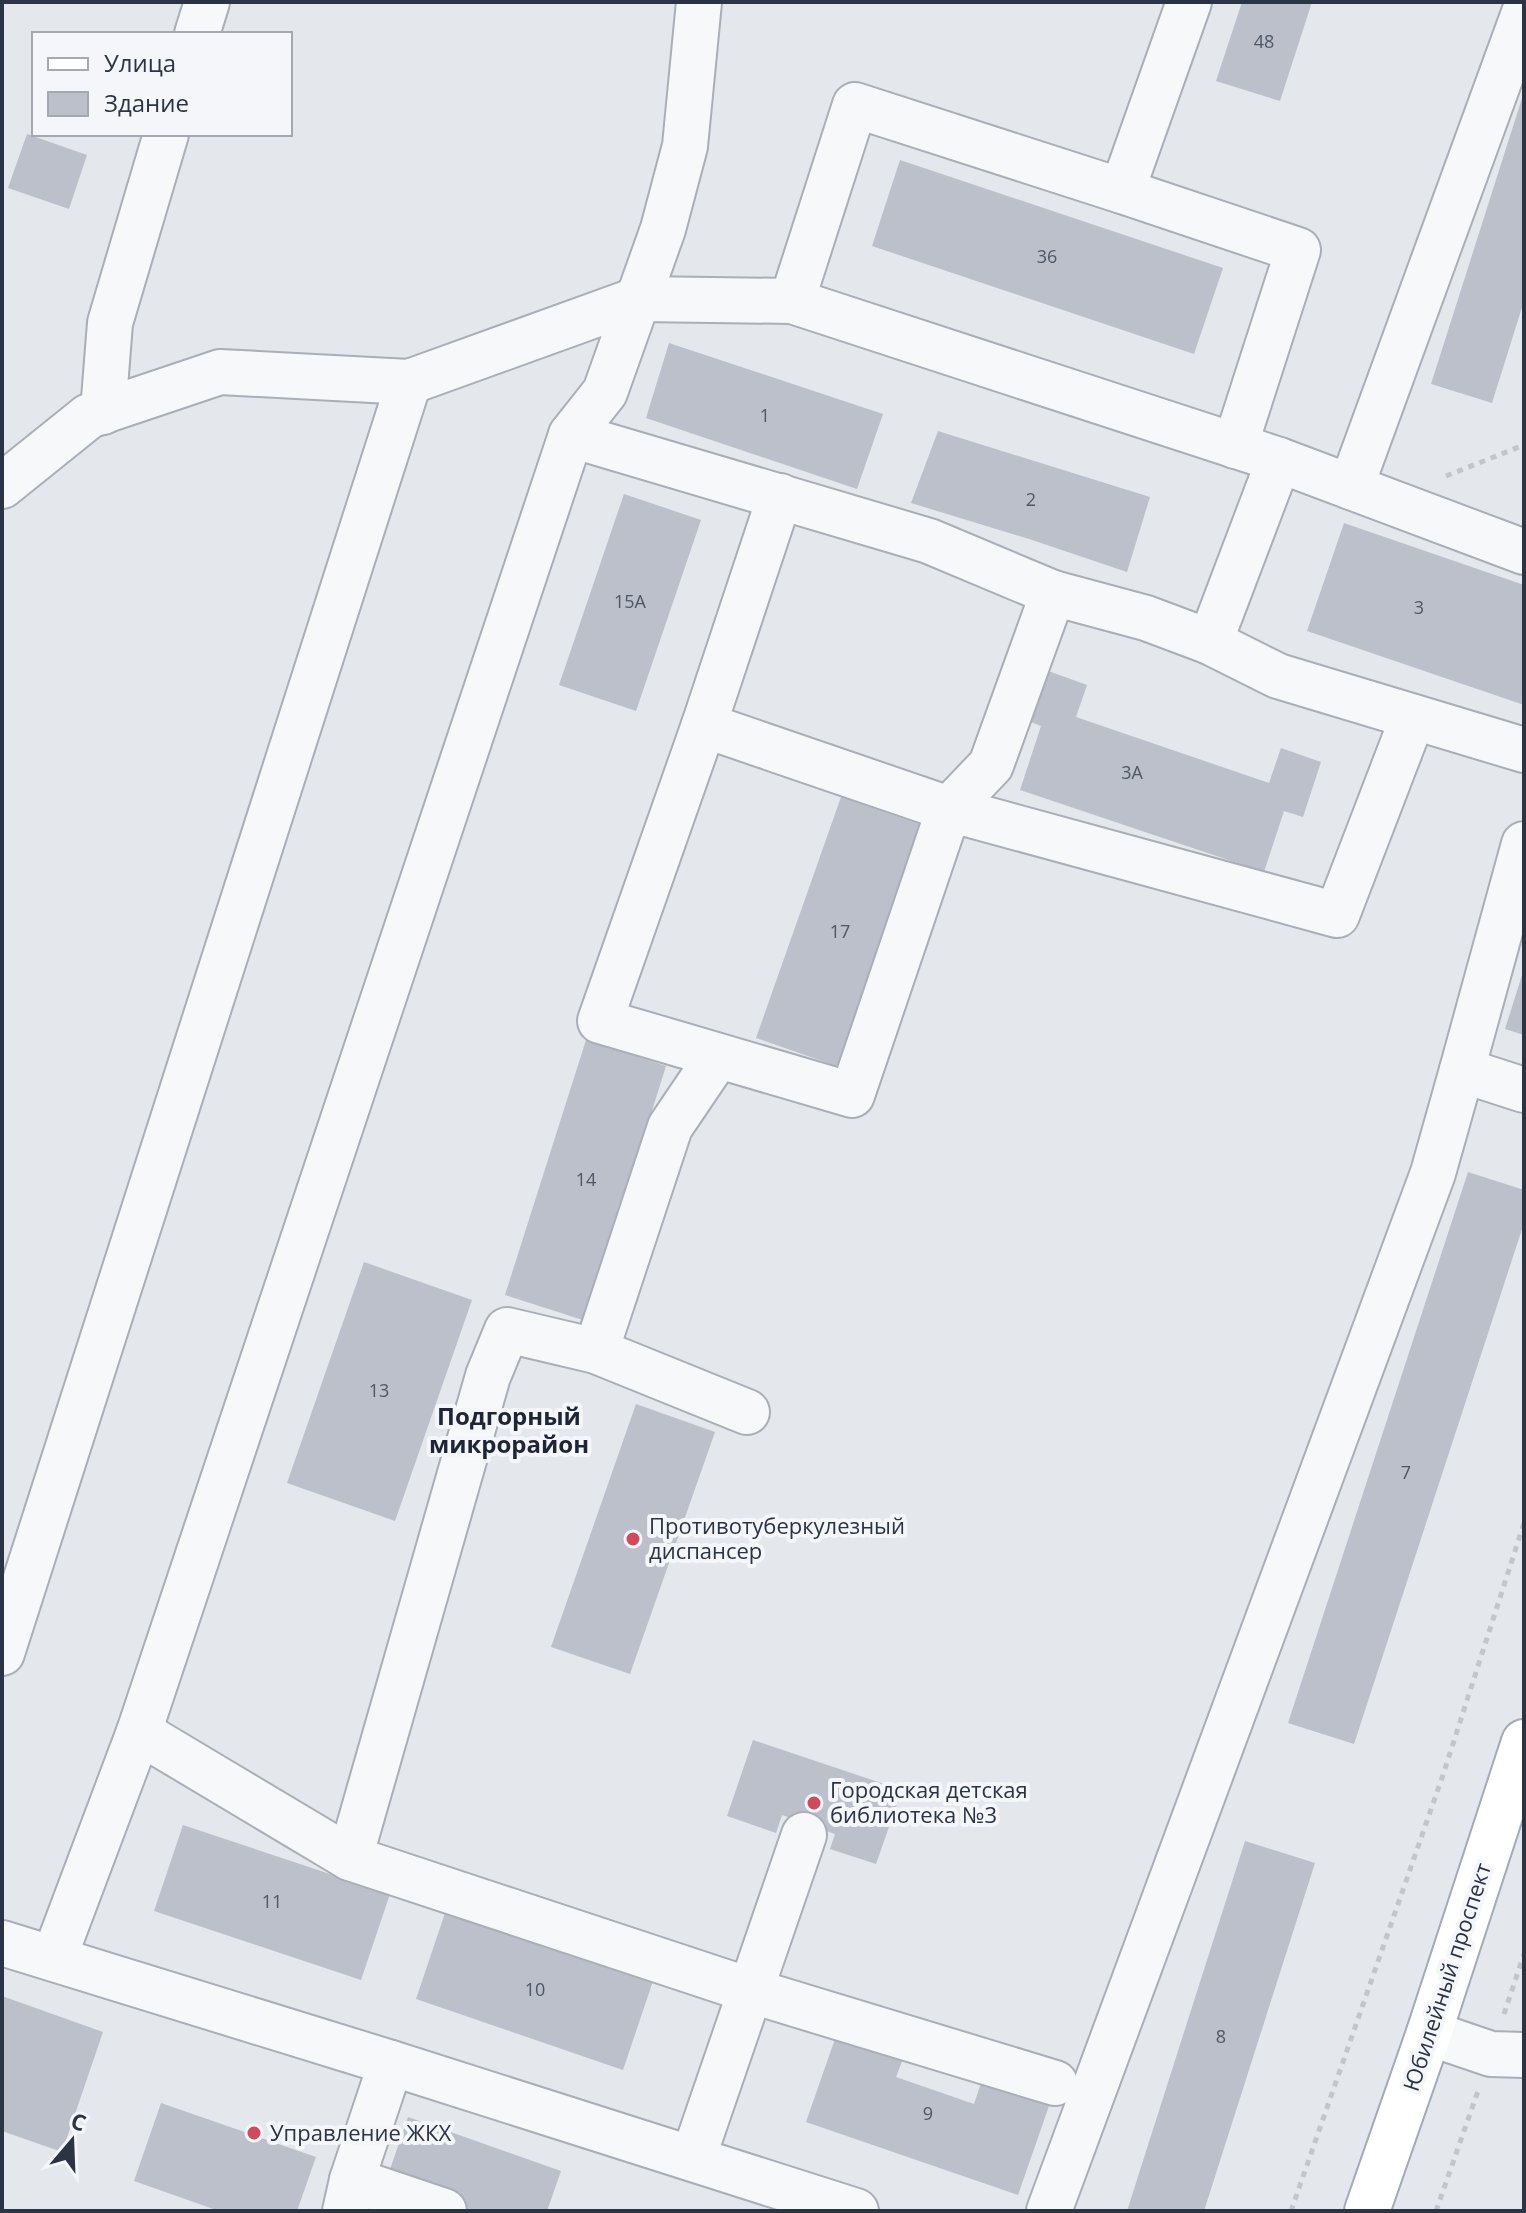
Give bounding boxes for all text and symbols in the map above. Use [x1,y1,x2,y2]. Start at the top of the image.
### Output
house number: 48 [1254,29,1274,53]
legend [32,32,292,136]
text: Улица [104,46,176,79]
text: Здание [104,86,189,119]
house number: 36 [1037,244,1057,268]
house number: 1 [760,403,770,427]
house number: 2 [1026,487,1036,511]
house number: 15А [614,589,647,613]
house number: 3 [1414,595,1424,619]
house number: 3А [1121,760,1143,784]
house number: 17 [830,919,850,943]
house number: 14 [576,1167,596,1191]
house number: 13 [369,1378,389,1402]
district label: Подгорный микрорайон [429,1399,589,1460]
house number: 7 [1401,1460,1411,1484]
place label: Противотуберкулезный диспансер [649,1510,905,1565]
marker: Противотуберкулезный диспансер [624,1530,642,1548]
place label: Городская детская библиотека №3 [830,1774,1028,1829]
marker: Городская детская библиотека №3 [805,1794,823,1812]
street label: Юбилейный проспект [1395,1859,1497,2095]
house number: 11 [262,1889,282,1913]
house number: 10 [525,1977,545,2001]
house number: 8 [1216,2024,1226,2048]
north arrow [32,2101,112,2181]
house number: 9 [923,2101,933,2125]
text: С [67,2105,90,2138]
place label: Управление ЖКХ [270,2117,451,2147]
marker: Управление ЖКХ [245,2124,263,2142]

